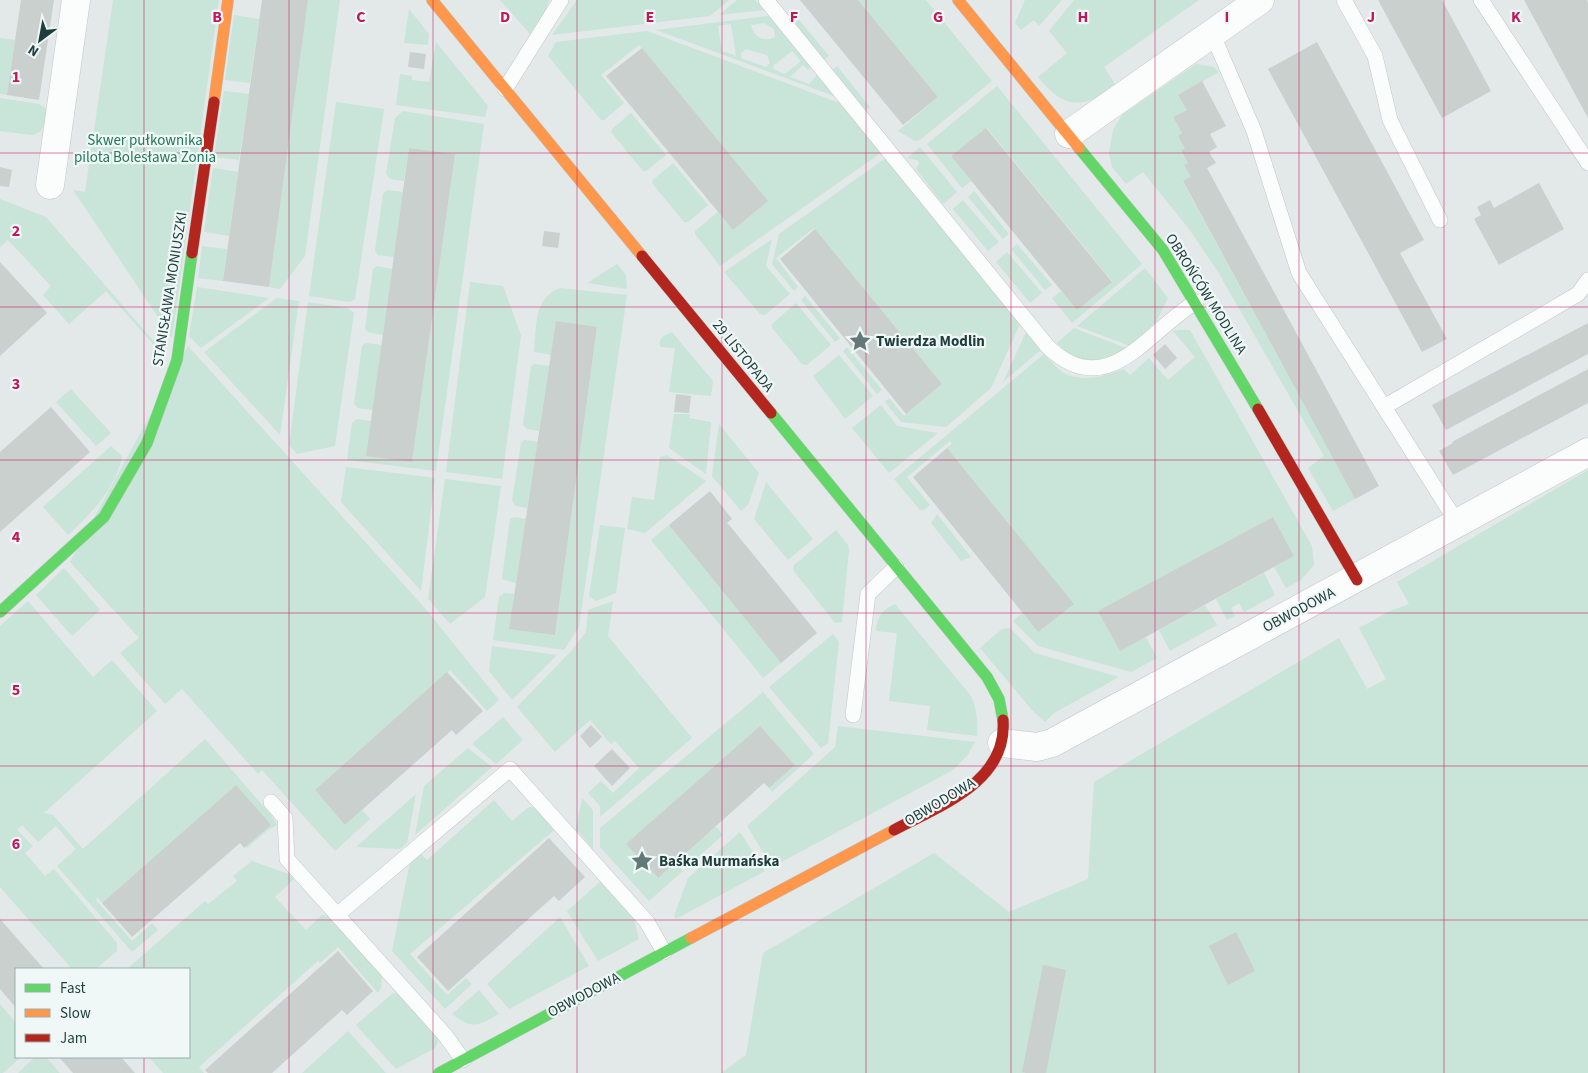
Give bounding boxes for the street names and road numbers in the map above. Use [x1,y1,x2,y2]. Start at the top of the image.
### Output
street label: STANISŁAWA MONIUSZKI [147,210,193,368]
street label: OBROŃCÓW MODLINA [1160,230,1252,359]
street label: 29 LISTOPADA [707,315,779,397]
street label: OBWODOWA [1259,582,1340,638]
street label: OBWODOWA [901,772,980,831]
street label: OBWODOWA [544,967,625,1023]

